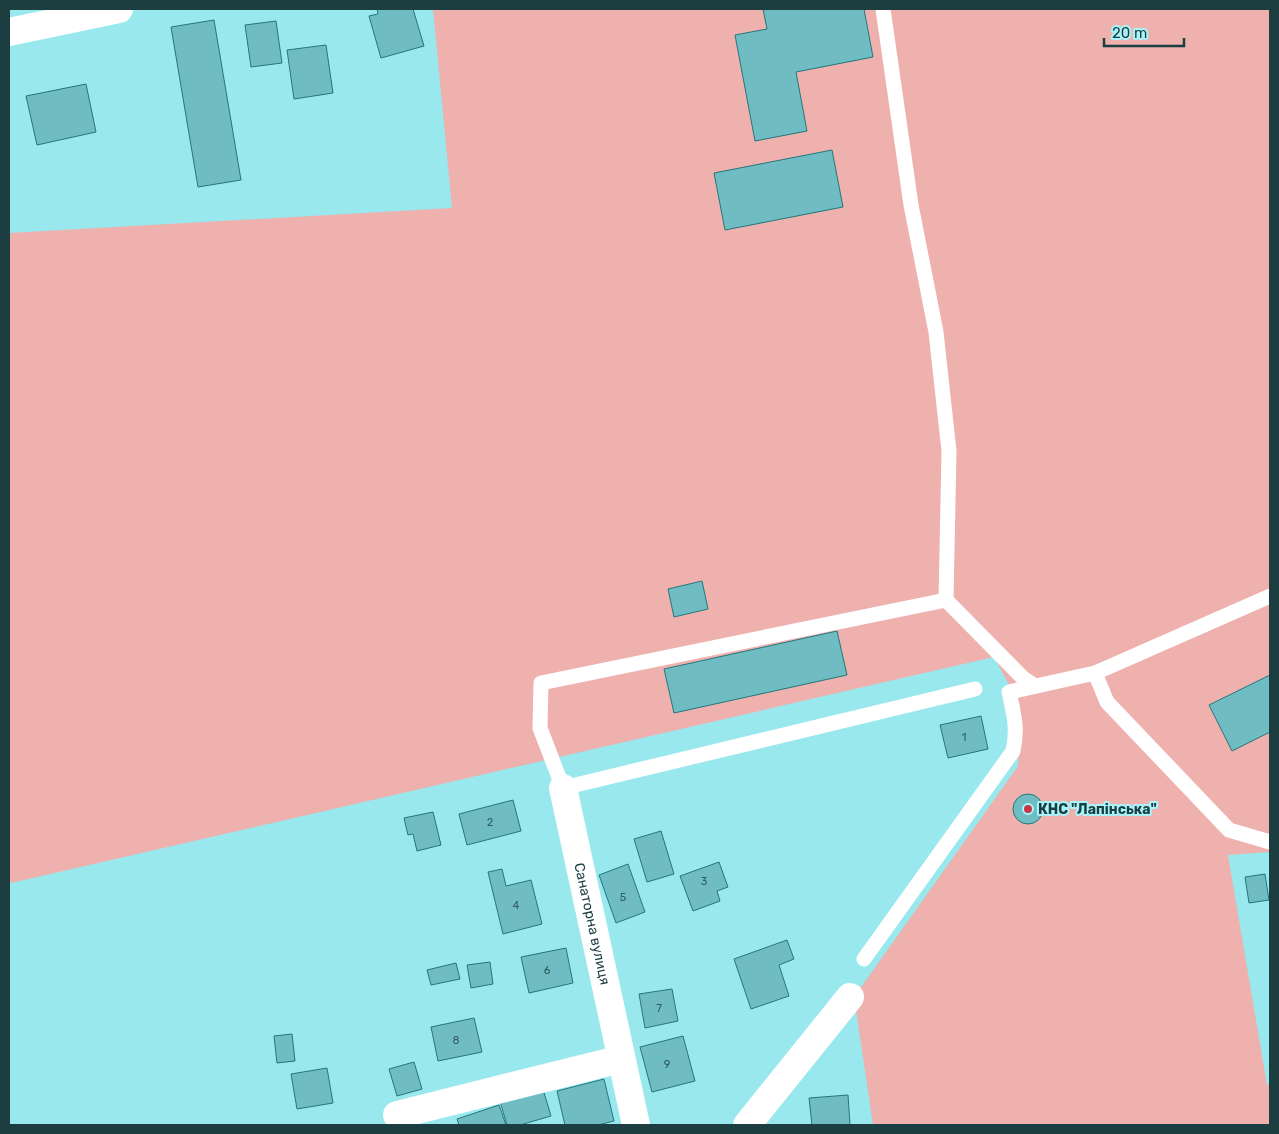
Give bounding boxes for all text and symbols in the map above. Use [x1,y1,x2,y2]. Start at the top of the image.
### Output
scale bar [1104,15,1184,47]
text: 20 m [1112,24,1147,42]
house number: 1 [962,731,966,744]
place label: КНС "Лапінська" [1038,801,1157,818]
marker: КНС "Лапінська" [1022,803,1034,815]
house number: 2 [487,816,493,829]
street label: Санаторна вулиця [571,861,614,987]
house number: 3 [701,875,708,888]
house number: 5 [620,891,627,904]
house number: 4 [513,899,520,912]
house number: 6 [544,964,551,977]
house number: 7 [656,1002,662,1015]
house number: 8 [453,1034,460,1047]
house number: 9 [664,1058,670,1071]

